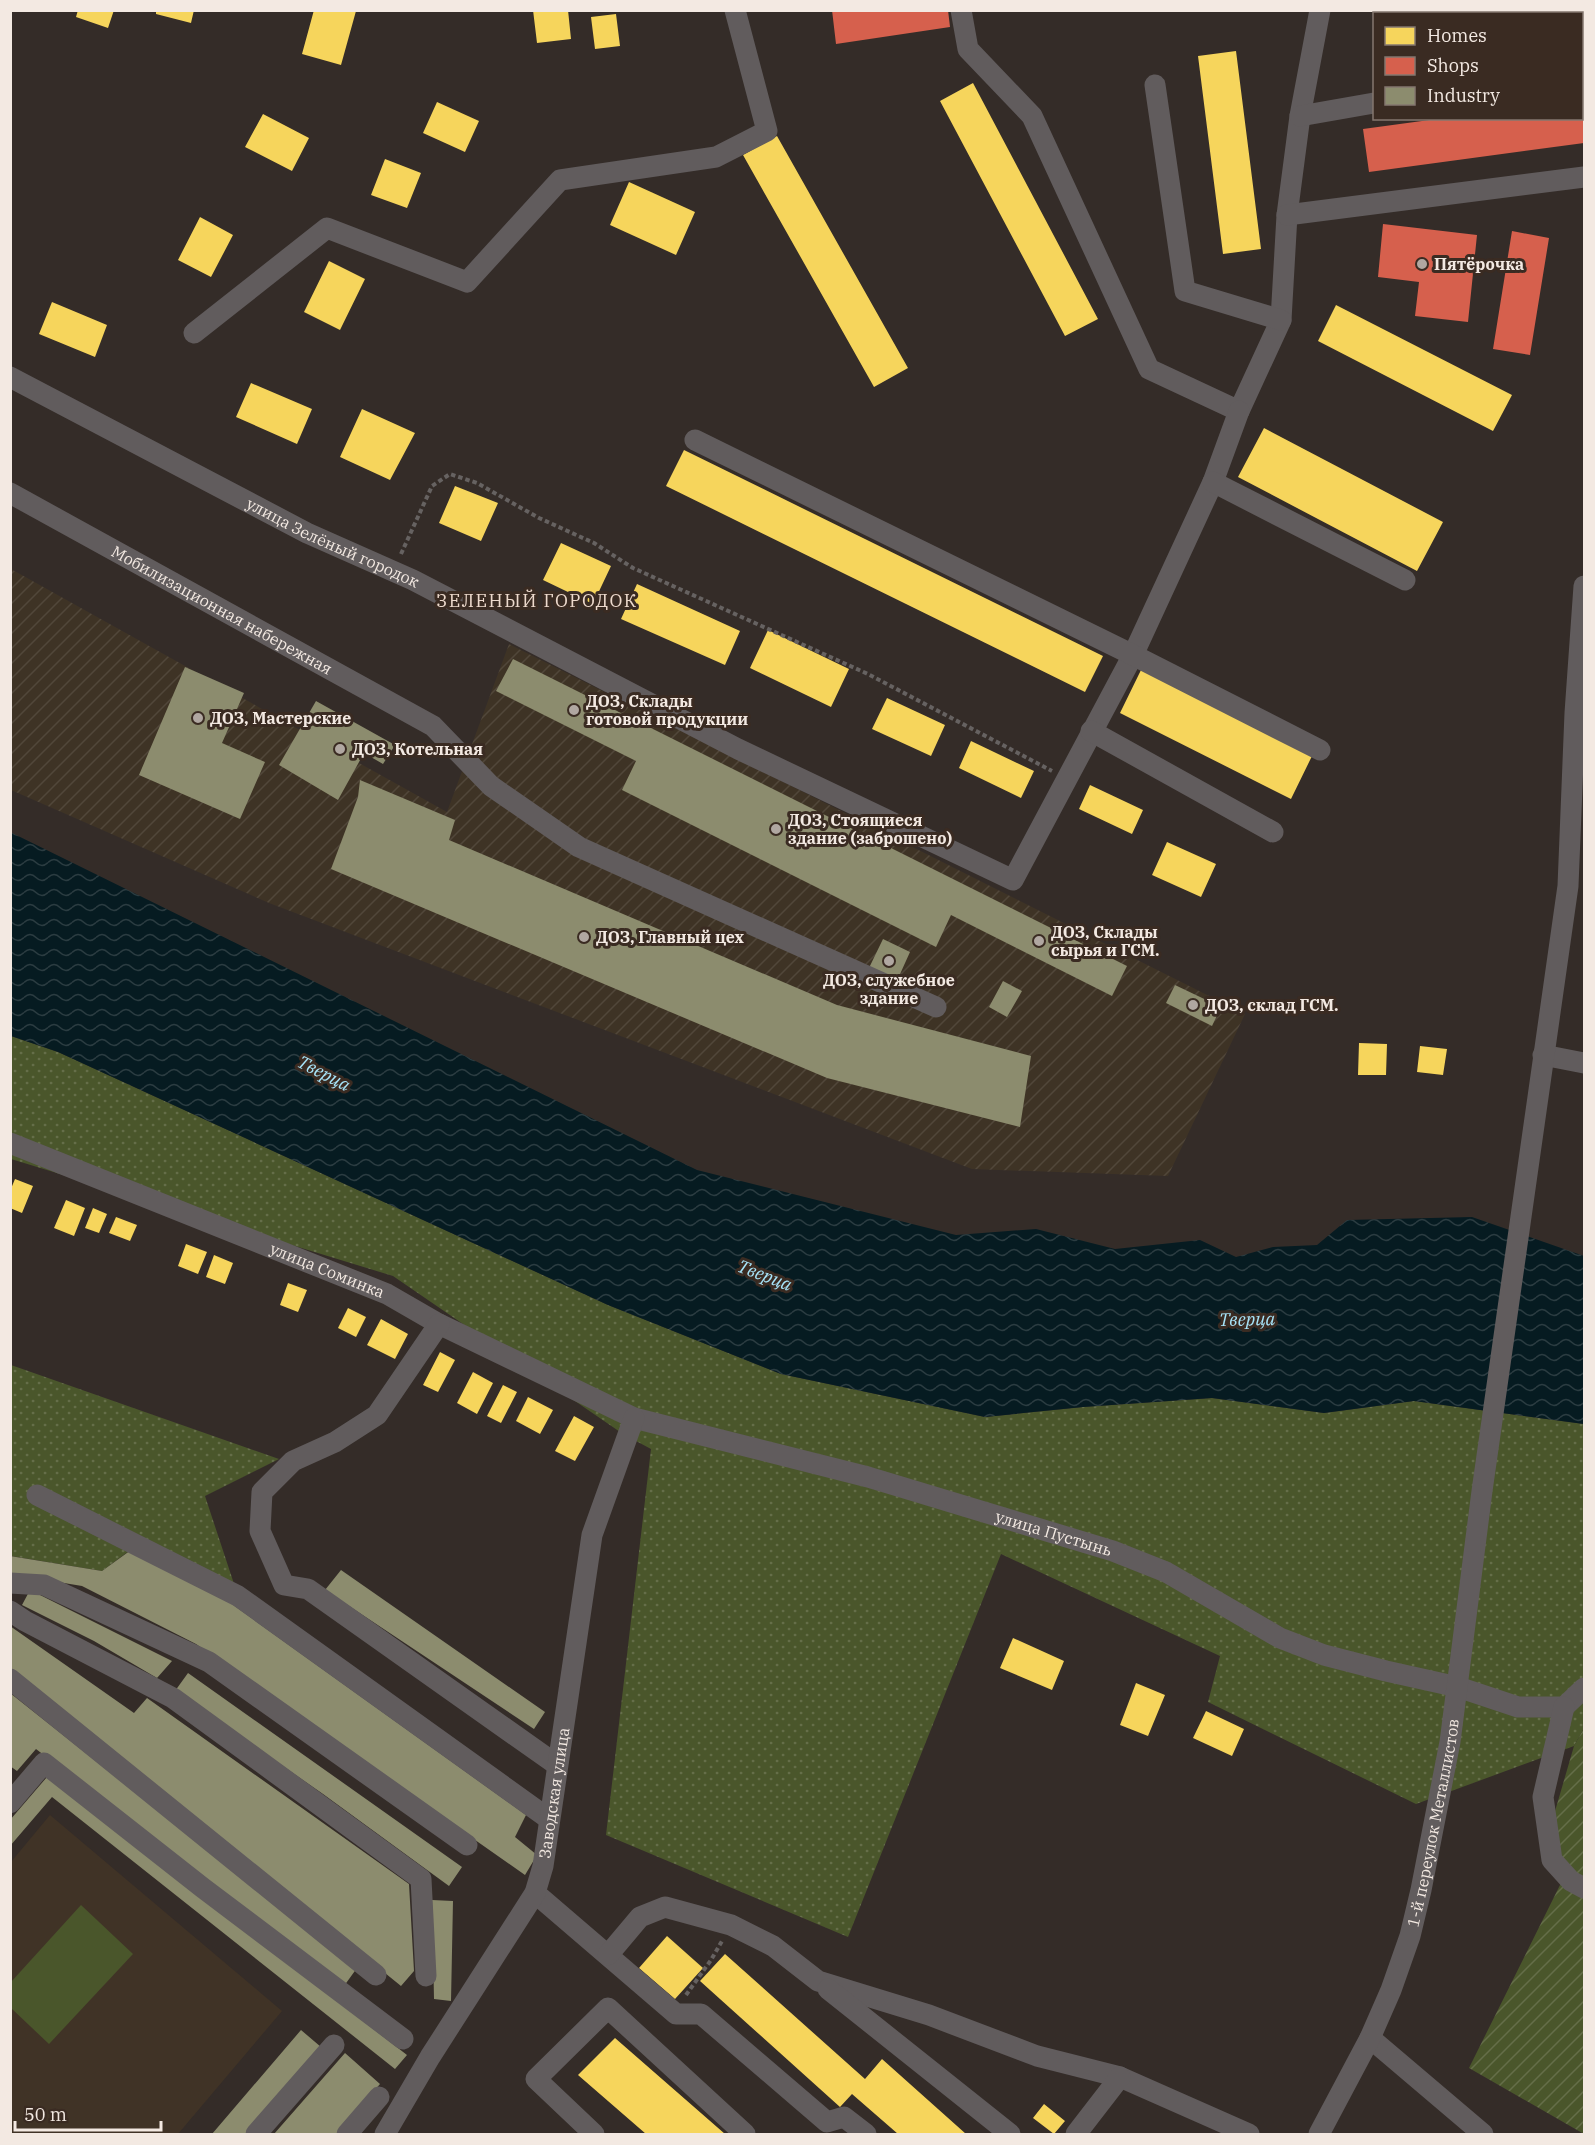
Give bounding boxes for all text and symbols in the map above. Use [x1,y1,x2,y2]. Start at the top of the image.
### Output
legend [1373,12,1583,120]
text: Homes [1427,24,1487,47]
text: Shops [1427,54,1479,77]
text: Industry [1427,84,1500,107]
place label: Пятёрочка [1434,254,1524,274]
marker: Пятёрочка [1415,257,1429,271]
street label: улица Зелёный городок [243,493,424,592]
street label: Мобилизационная набережная [108,541,336,679]
district label: ЗЕЛЕНЫЙ ГОРОДОК [436,589,638,612]
place label: ДОЗ, Склады готовой продукции [586,691,748,729]
marker: ДОЗ, Склады готовой продукции [567,703,581,717]
place label: ДОЗ, Мастерские [210,708,351,728]
marker: ДОЗ, Мастерские [191,711,205,725]
place label: ДОЗ, Котельная [352,739,483,759]
marker: ДОЗ, Котельная [333,742,347,756]
place label: ДОЗ, Стоящиеся здание (заброшено) [788,810,953,848]
marker: ДОЗ, Стоящиеся здание (заброшено) [769,822,783,836]
place label: ДОЗ, Склады сырья и ГСМ. [1051,922,1160,960]
place label: ДОЗ, Главный цех [596,927,745,947]
marker: ДОЗ, Главный цех [577,930,591,944]
marker: ДОЗ, Склады сырья и ГСМ. [1032,934,1046,948]
marker: ДОЗ, служебное здание [882,954,896,968]
place label: ДОЗ, служебное здание [823,970,955,1008]
place label: ДОЗ, склад ГСМ. [1205,995,1339,1015]
marker: ДОЗ, склад ГСМ. [1186,998,1200,1012]
water label: Тверца [294,1050,355,1096]
street label: улица Соминка [267,1238,388,1302]
water label: Тверца [735,1254,796,1296]
water label: Тверца [1219,1307,1276,1331]
street label: улица Пустынь [993,1506,1115,1560]
street label: 1-й переулок Металлистов [1403,1717,1463,1929]
street label: Заводская улица [534,1726,573,1860]
scale bar [15,2094,160,2132]
text: 50 m [24,2103,67,2126]

